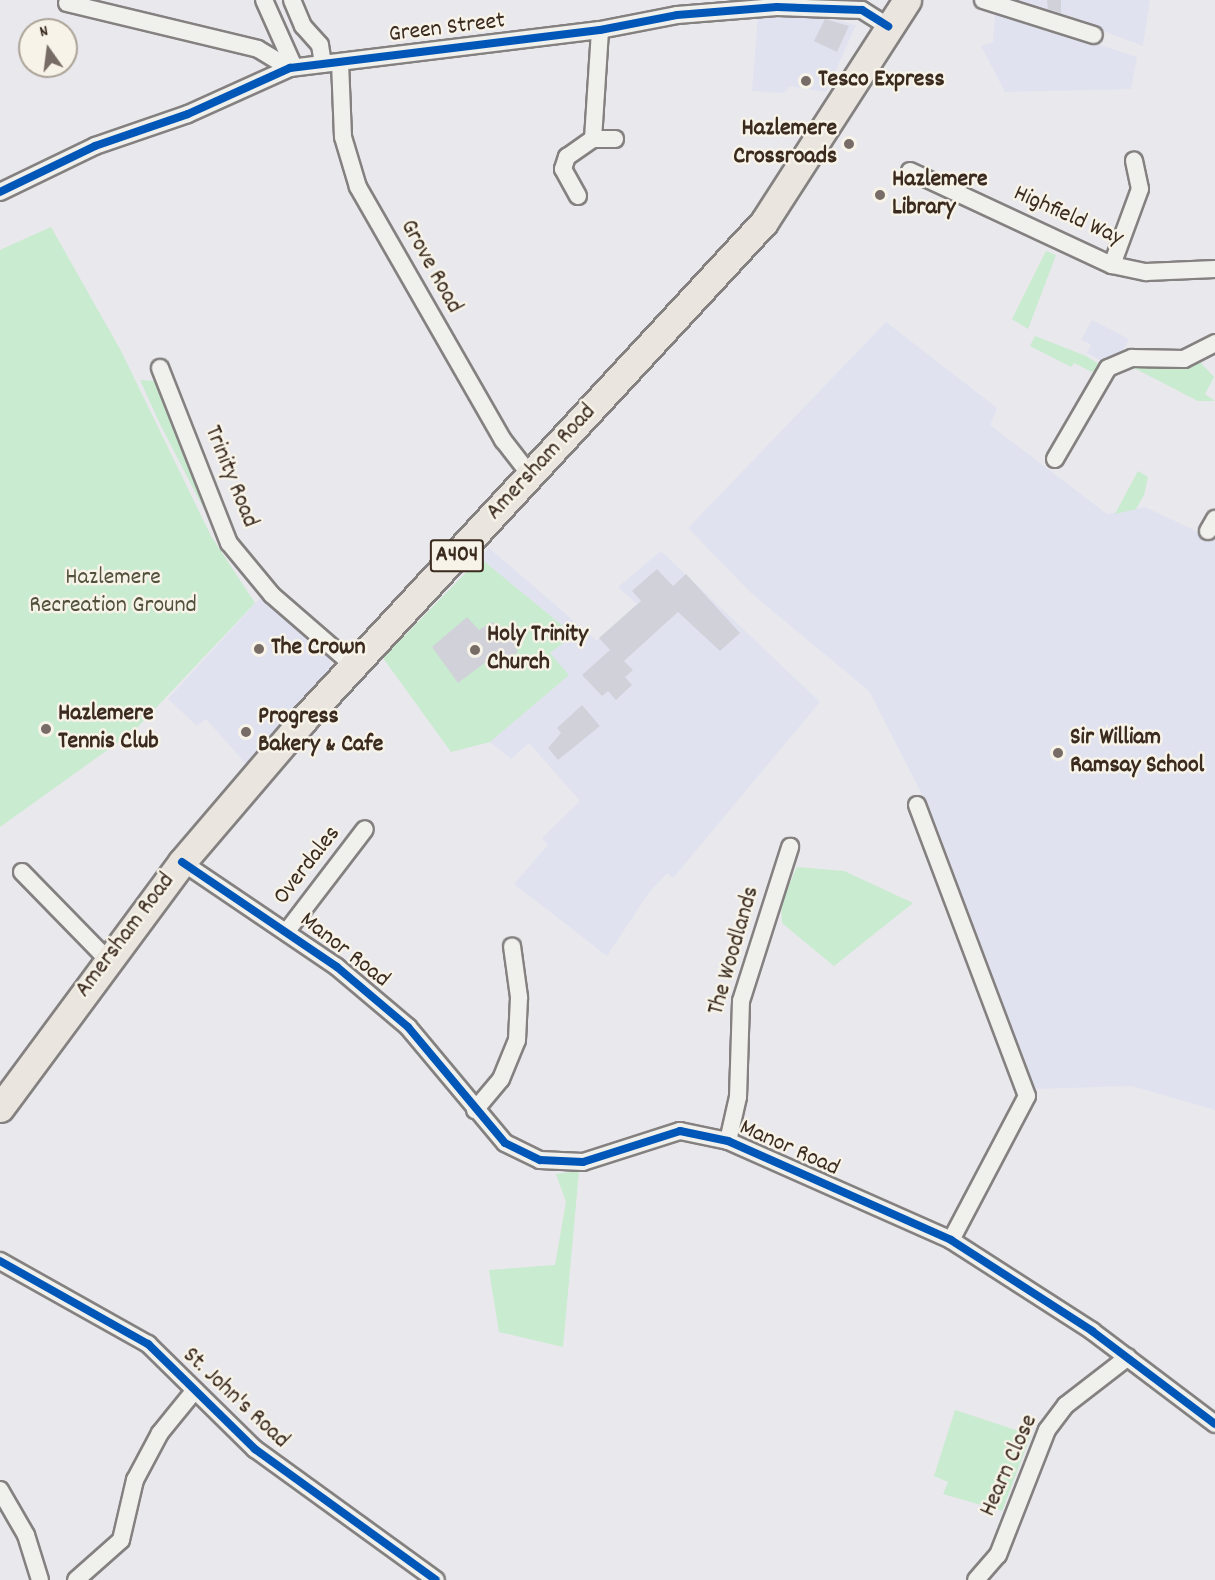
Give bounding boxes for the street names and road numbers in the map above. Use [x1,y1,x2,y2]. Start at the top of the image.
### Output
street label: Green Street [387,8,507,50]
street label: Highfield Way [1009,180,1127,254]
street label: Grove Road [393,215,467,319]
street label: Amersham Road [481,399,603,527]
street label: Trinity Road [197,422,263,532]
road number: A404 [428,537,486,575]
street label: Overdales [268,821,348,911]
street label: Amersham Road [70,868,182,1004]
street label: The Woodlands [703,883,767,1019]
street label: Manor Road [293,907,395,995]
street label: Manor Road [735,1114,843,1184]
street label: St. John's Road [176,1342,294,1456]
street label: Hearn Close [975,1411,1045,1521]

